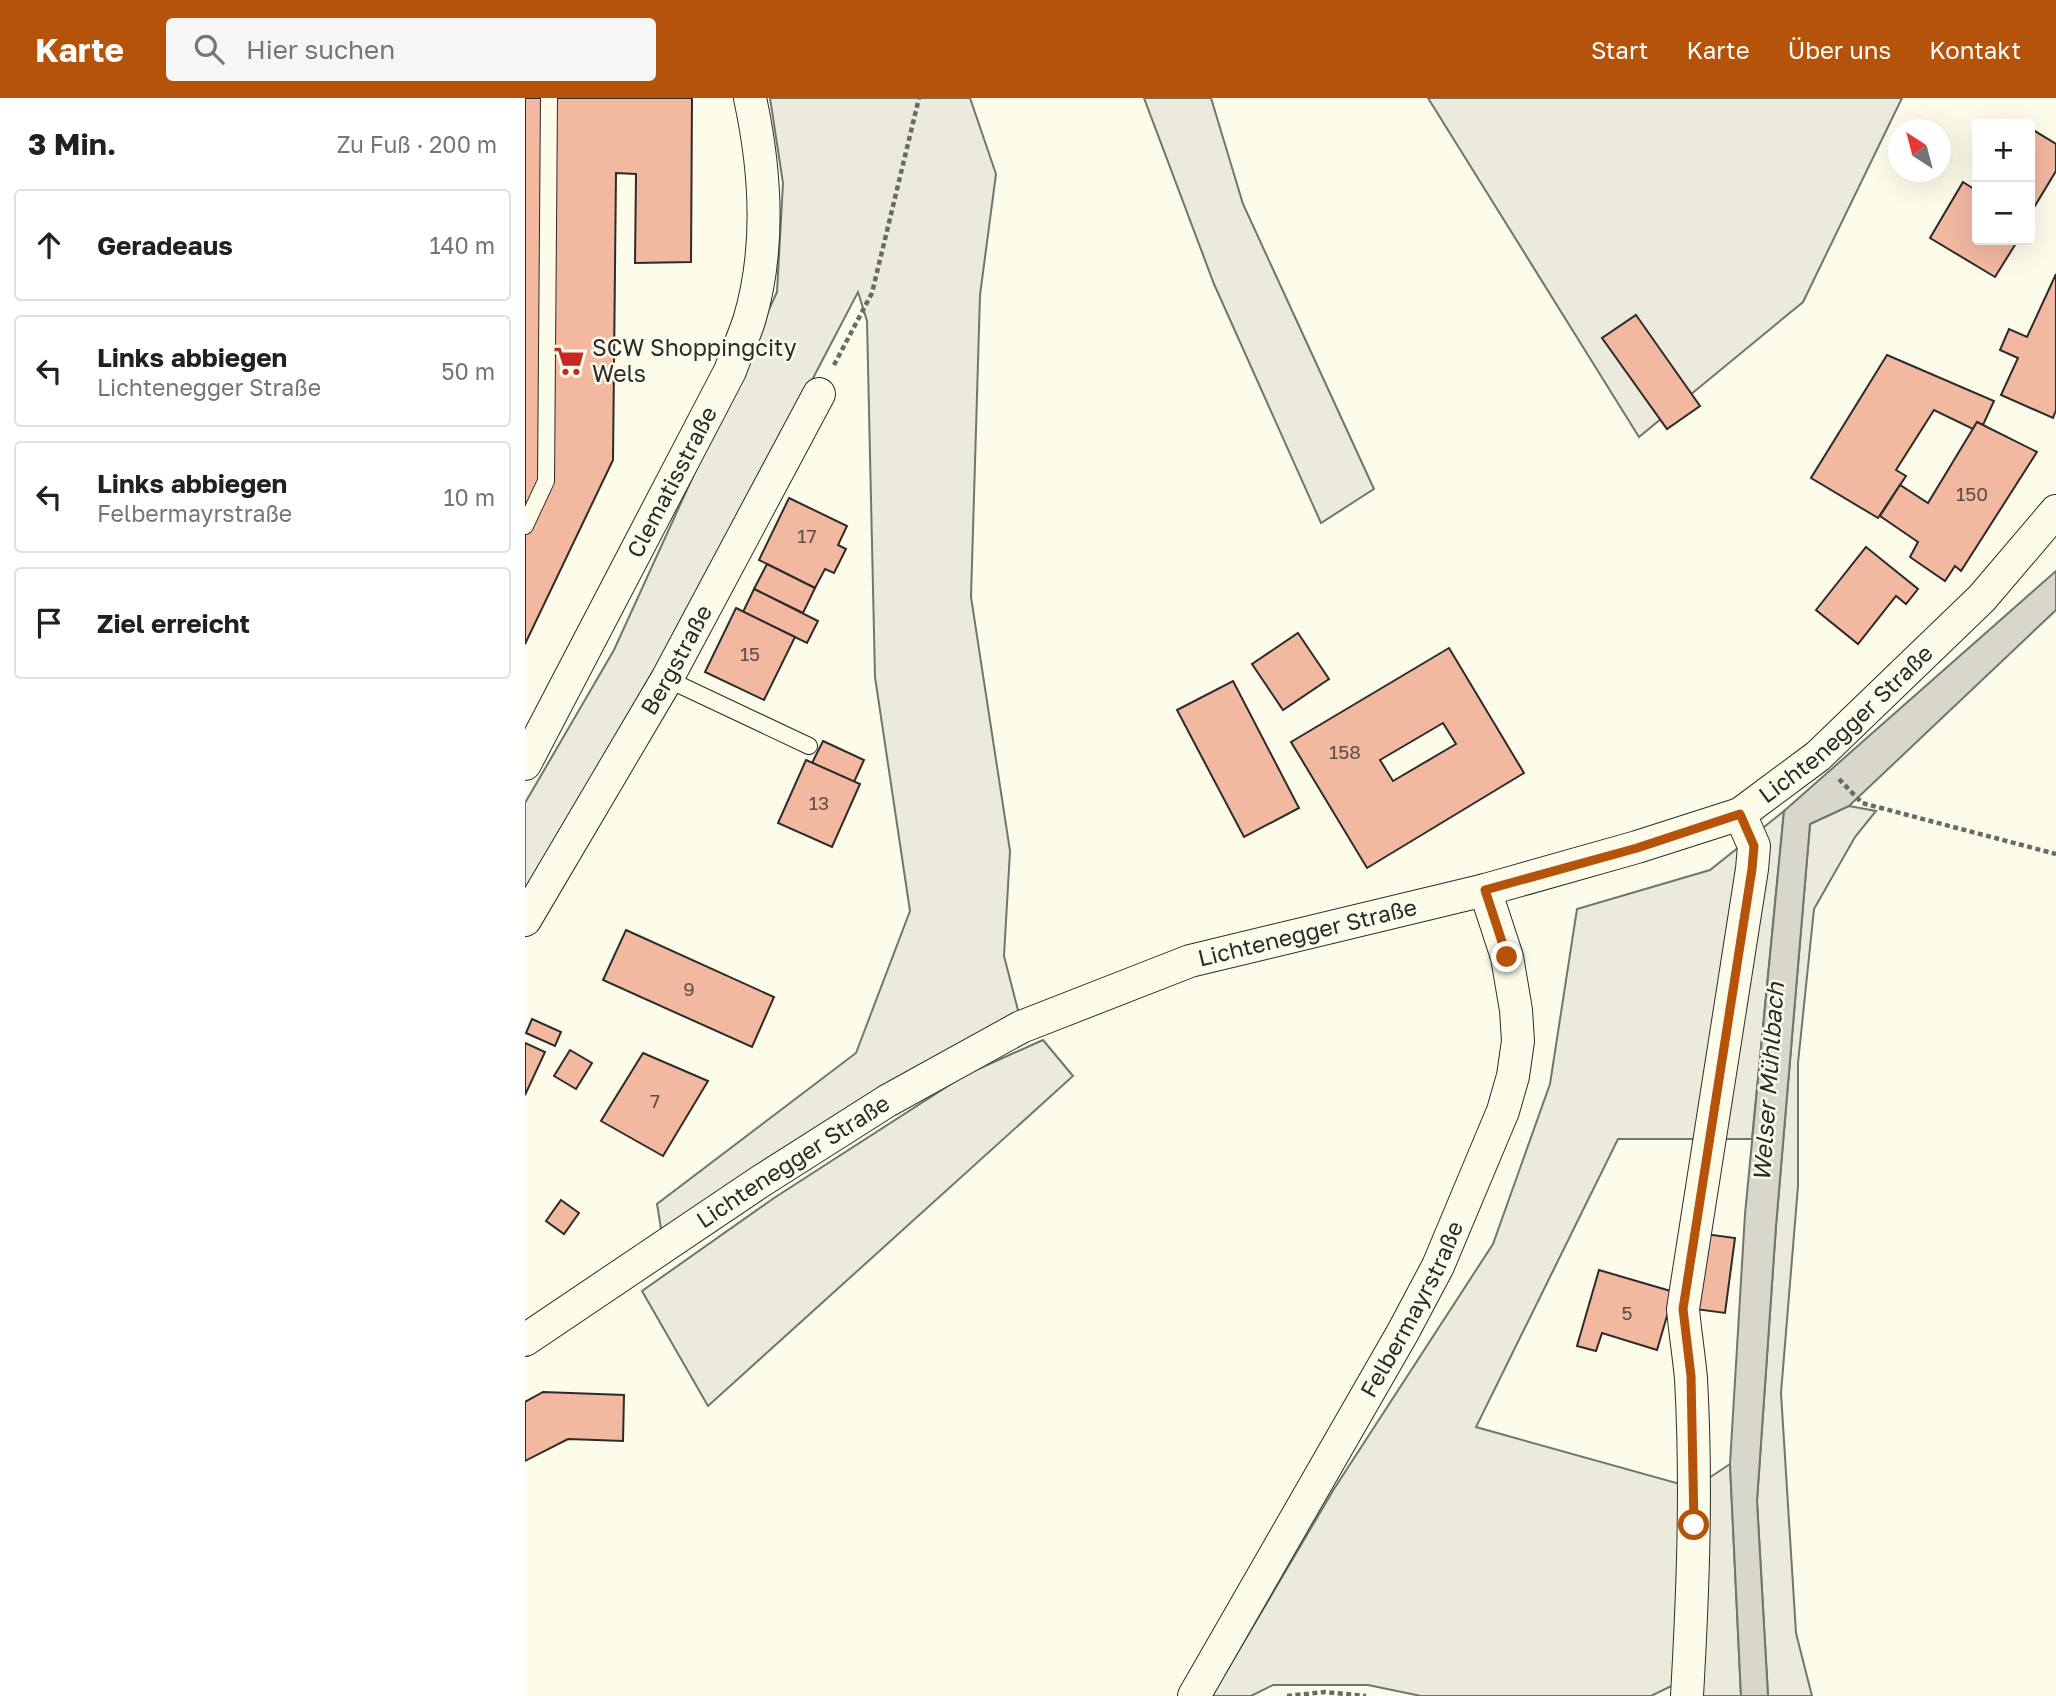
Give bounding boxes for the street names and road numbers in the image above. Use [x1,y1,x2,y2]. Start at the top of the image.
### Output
street label: Clematisstraße [620,401,722,562]
street label: Bergstraße [634,600,717,720]
street label: Lichtenegger Straße [1753,638,1938,808]
street label: Lichtenegger Straße [1195,892,1419,972]
street label: Lichtenegger Straße [691,1088,894,1233]
street label: Felbermayrstraße [1353,1217,1468,1402]

